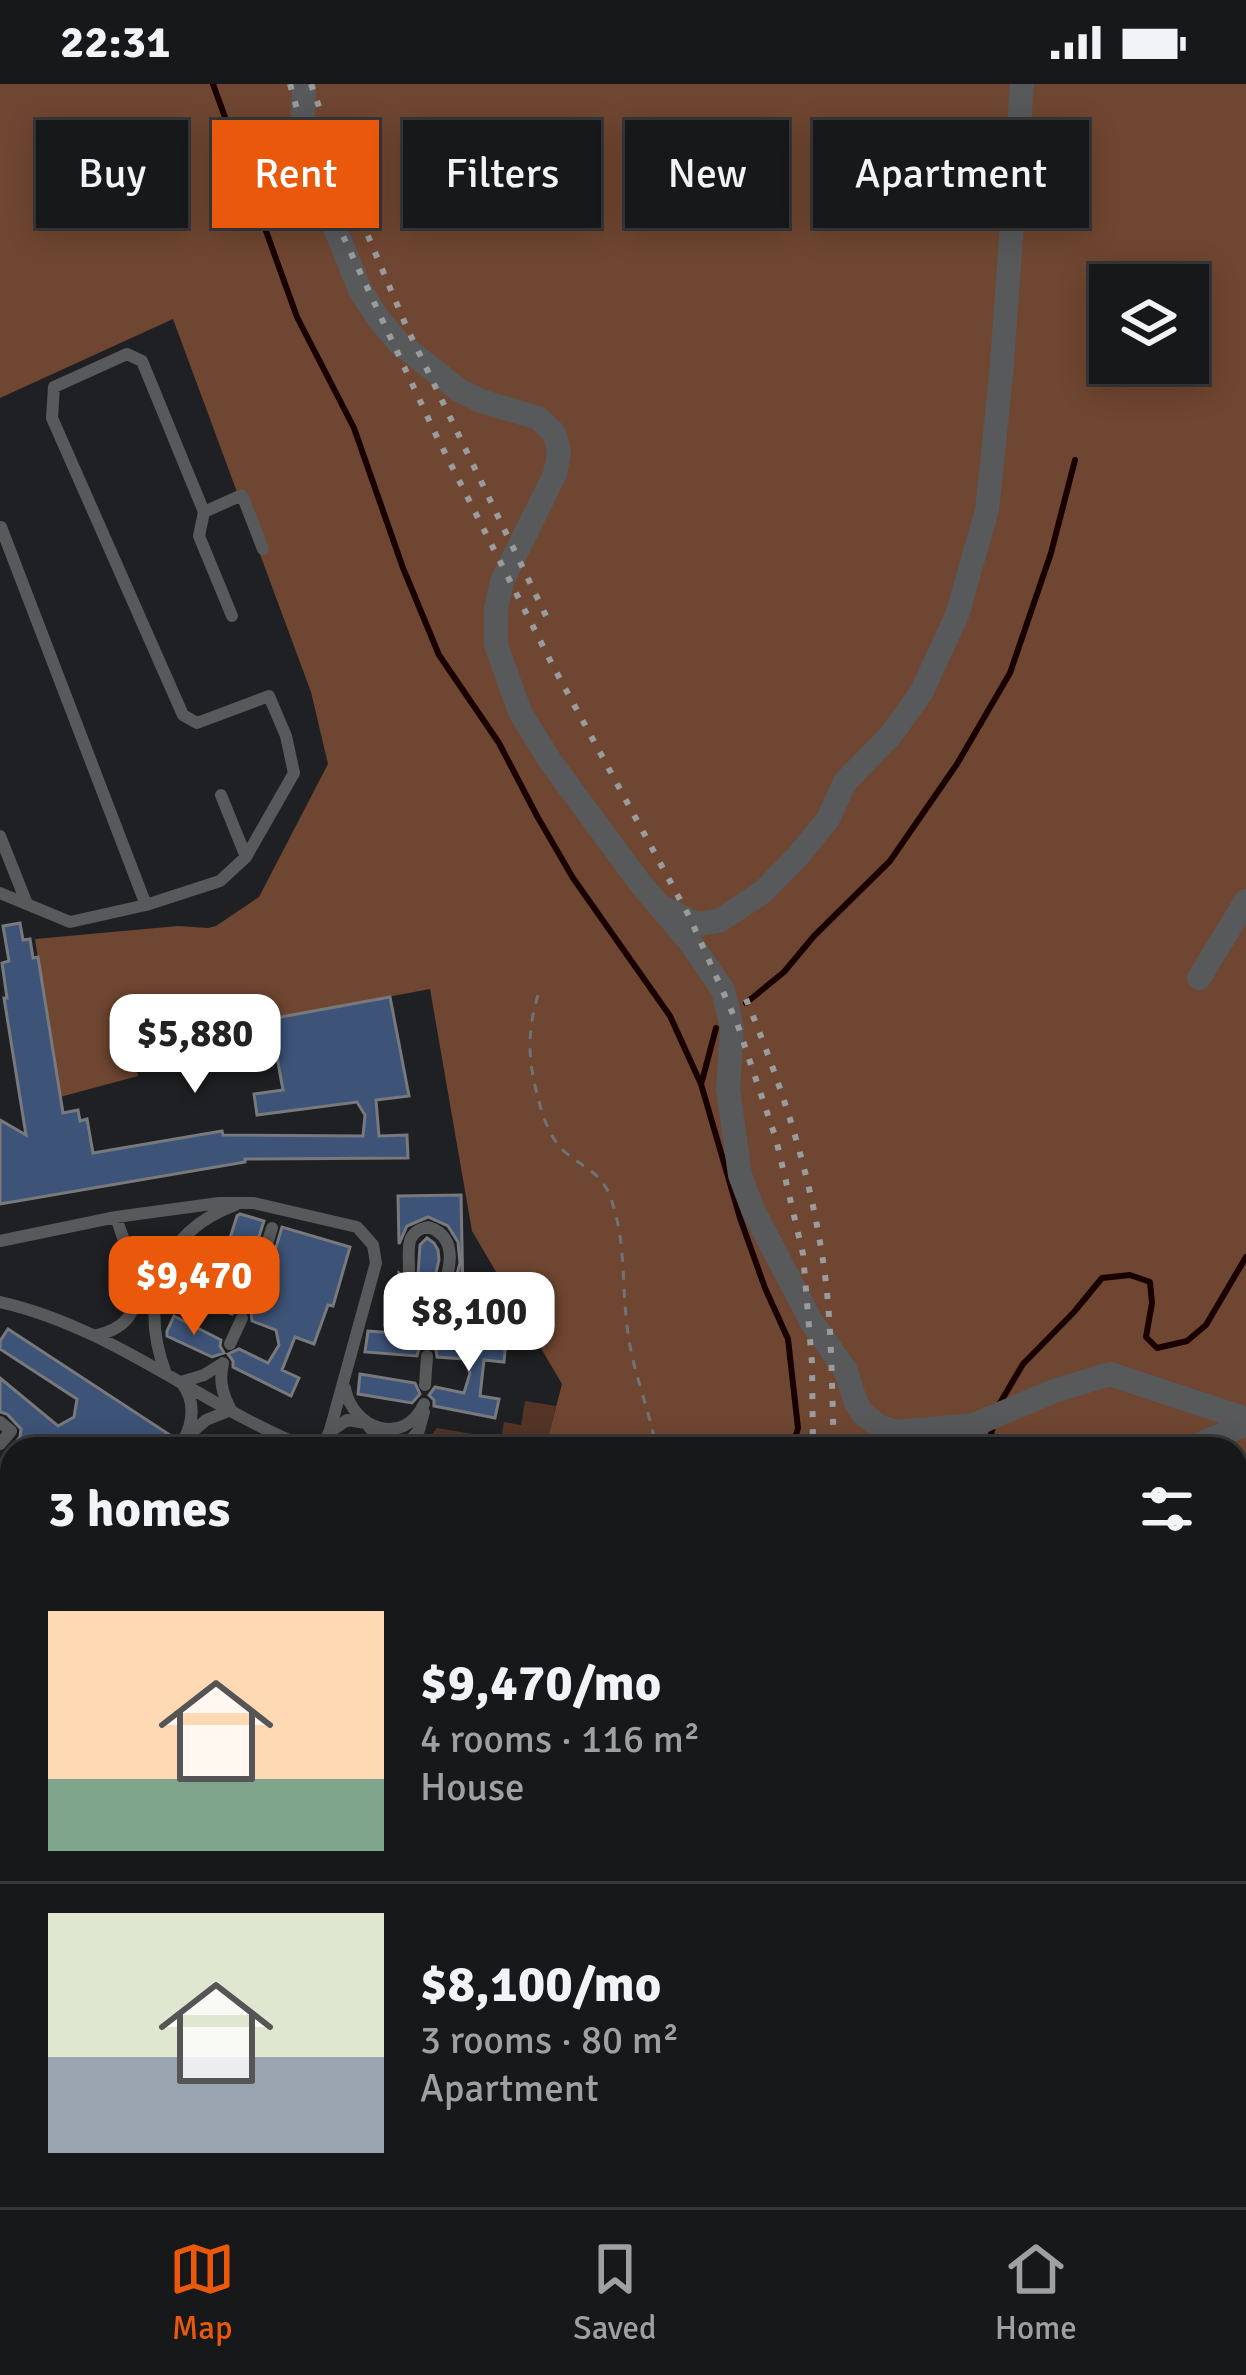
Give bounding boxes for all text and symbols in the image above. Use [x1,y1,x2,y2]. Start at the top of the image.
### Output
text: 22:31 [60,15,170,70]
chip: Buy [36,120,188,228]
chip: Rent [212,120,379,228]
chip: Filters [403,120,601,228]
chip: New [625,120,789,228]
chip: Apartment [813,120,1089,228]
map controls [1089,264,1209,384]
button: layers [1089,264,1209,384]
pin: $5,880 [97,994,293,1096]
text: $5,880 [137,1009,253,1057]
pin: $9,470 [96,1236,292,1338]
text: $9,470 [136,1251,252,1299]
pin: $8,100 [371,1272,567,1374]
text: $8,100 [411,1287,527,1335]
icon: filters [1134,1476,1200,1542]
text: 3 homes [48,1478,230,1541]
text: $9,470/mo [420,1652,661,1715]
icon: home [144,1659,288,1803]
text: 4 rooms · 116 m² [420,1715,700,1763]
text: House [420,1763,525,1811]
text: $8,100/mo [420,1953,661,2016]
icon: home [144,1961,288,2105]
text: 3 rooms · 80 m² [420,2016,679,2064]
text: Apartment [420,2064,599,2112]
tab: Map [169,2236,235,2349]
tab: Saved [573,2236,656,2349]
tab: Home [995,2236,1077,2349]

